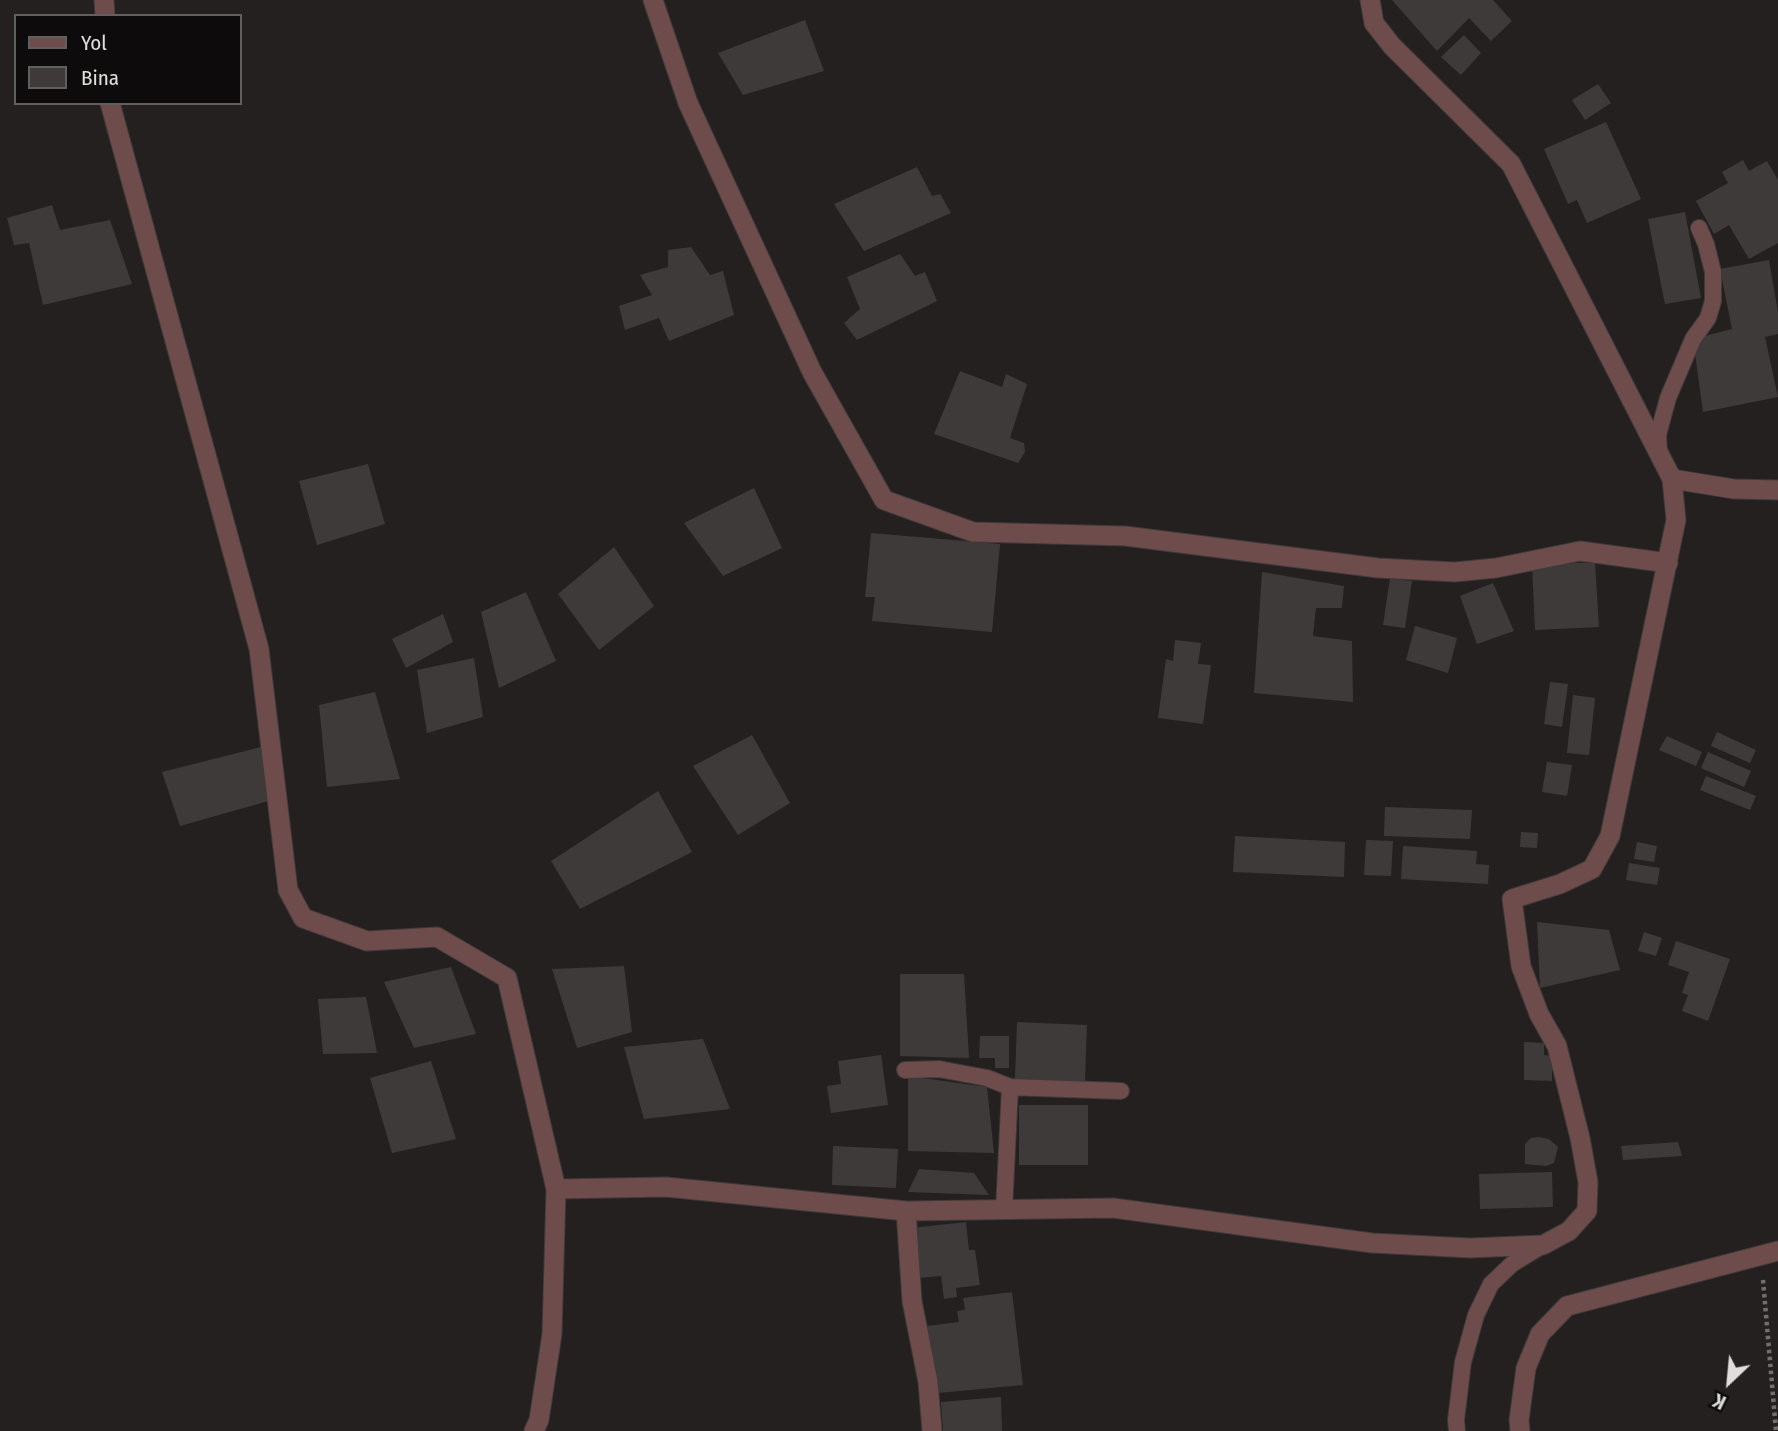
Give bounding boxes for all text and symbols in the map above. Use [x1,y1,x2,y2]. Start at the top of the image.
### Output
legend [14,14,242,105]
text: Yol [81,30,107,56]
text: Bina [81,65,119,91]
north arrow [1694,1347,1764,1417]
text: K [1710,1389,1730,1414]

